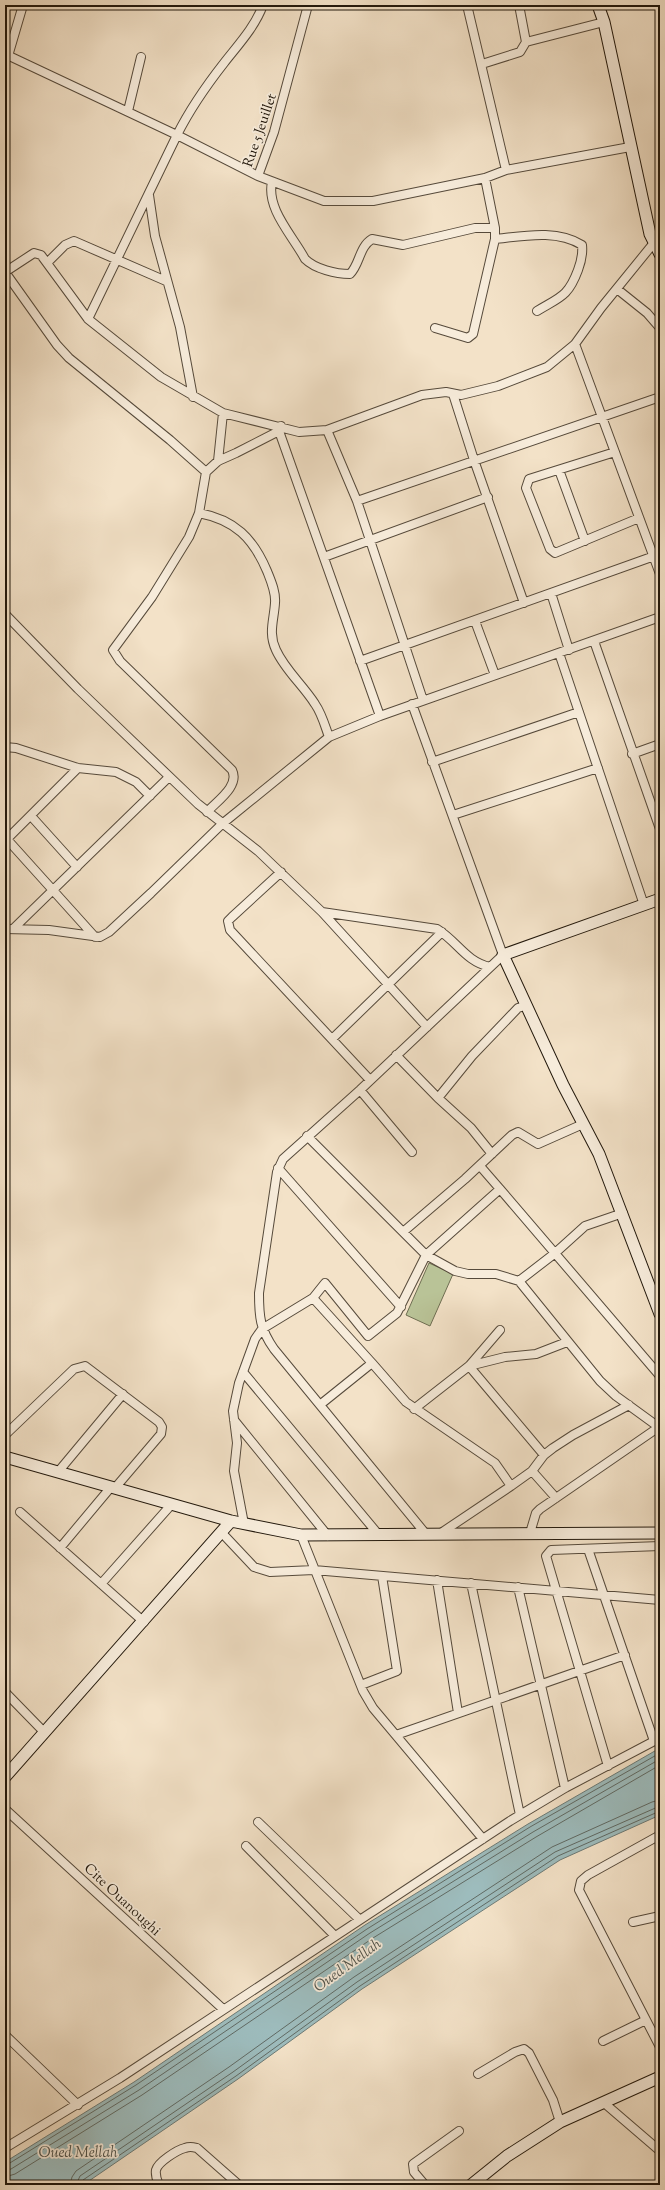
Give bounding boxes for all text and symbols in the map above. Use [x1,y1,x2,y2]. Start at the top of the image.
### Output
street label: Rue 5 Jeuillet [239,91,283,170]
street label: Cite Ouanoughi [79,1860,165,1941]
water label: Oued Mellah [310,1934,387,1998]
water label: Oued Mellah [38,2143,118,2164]

